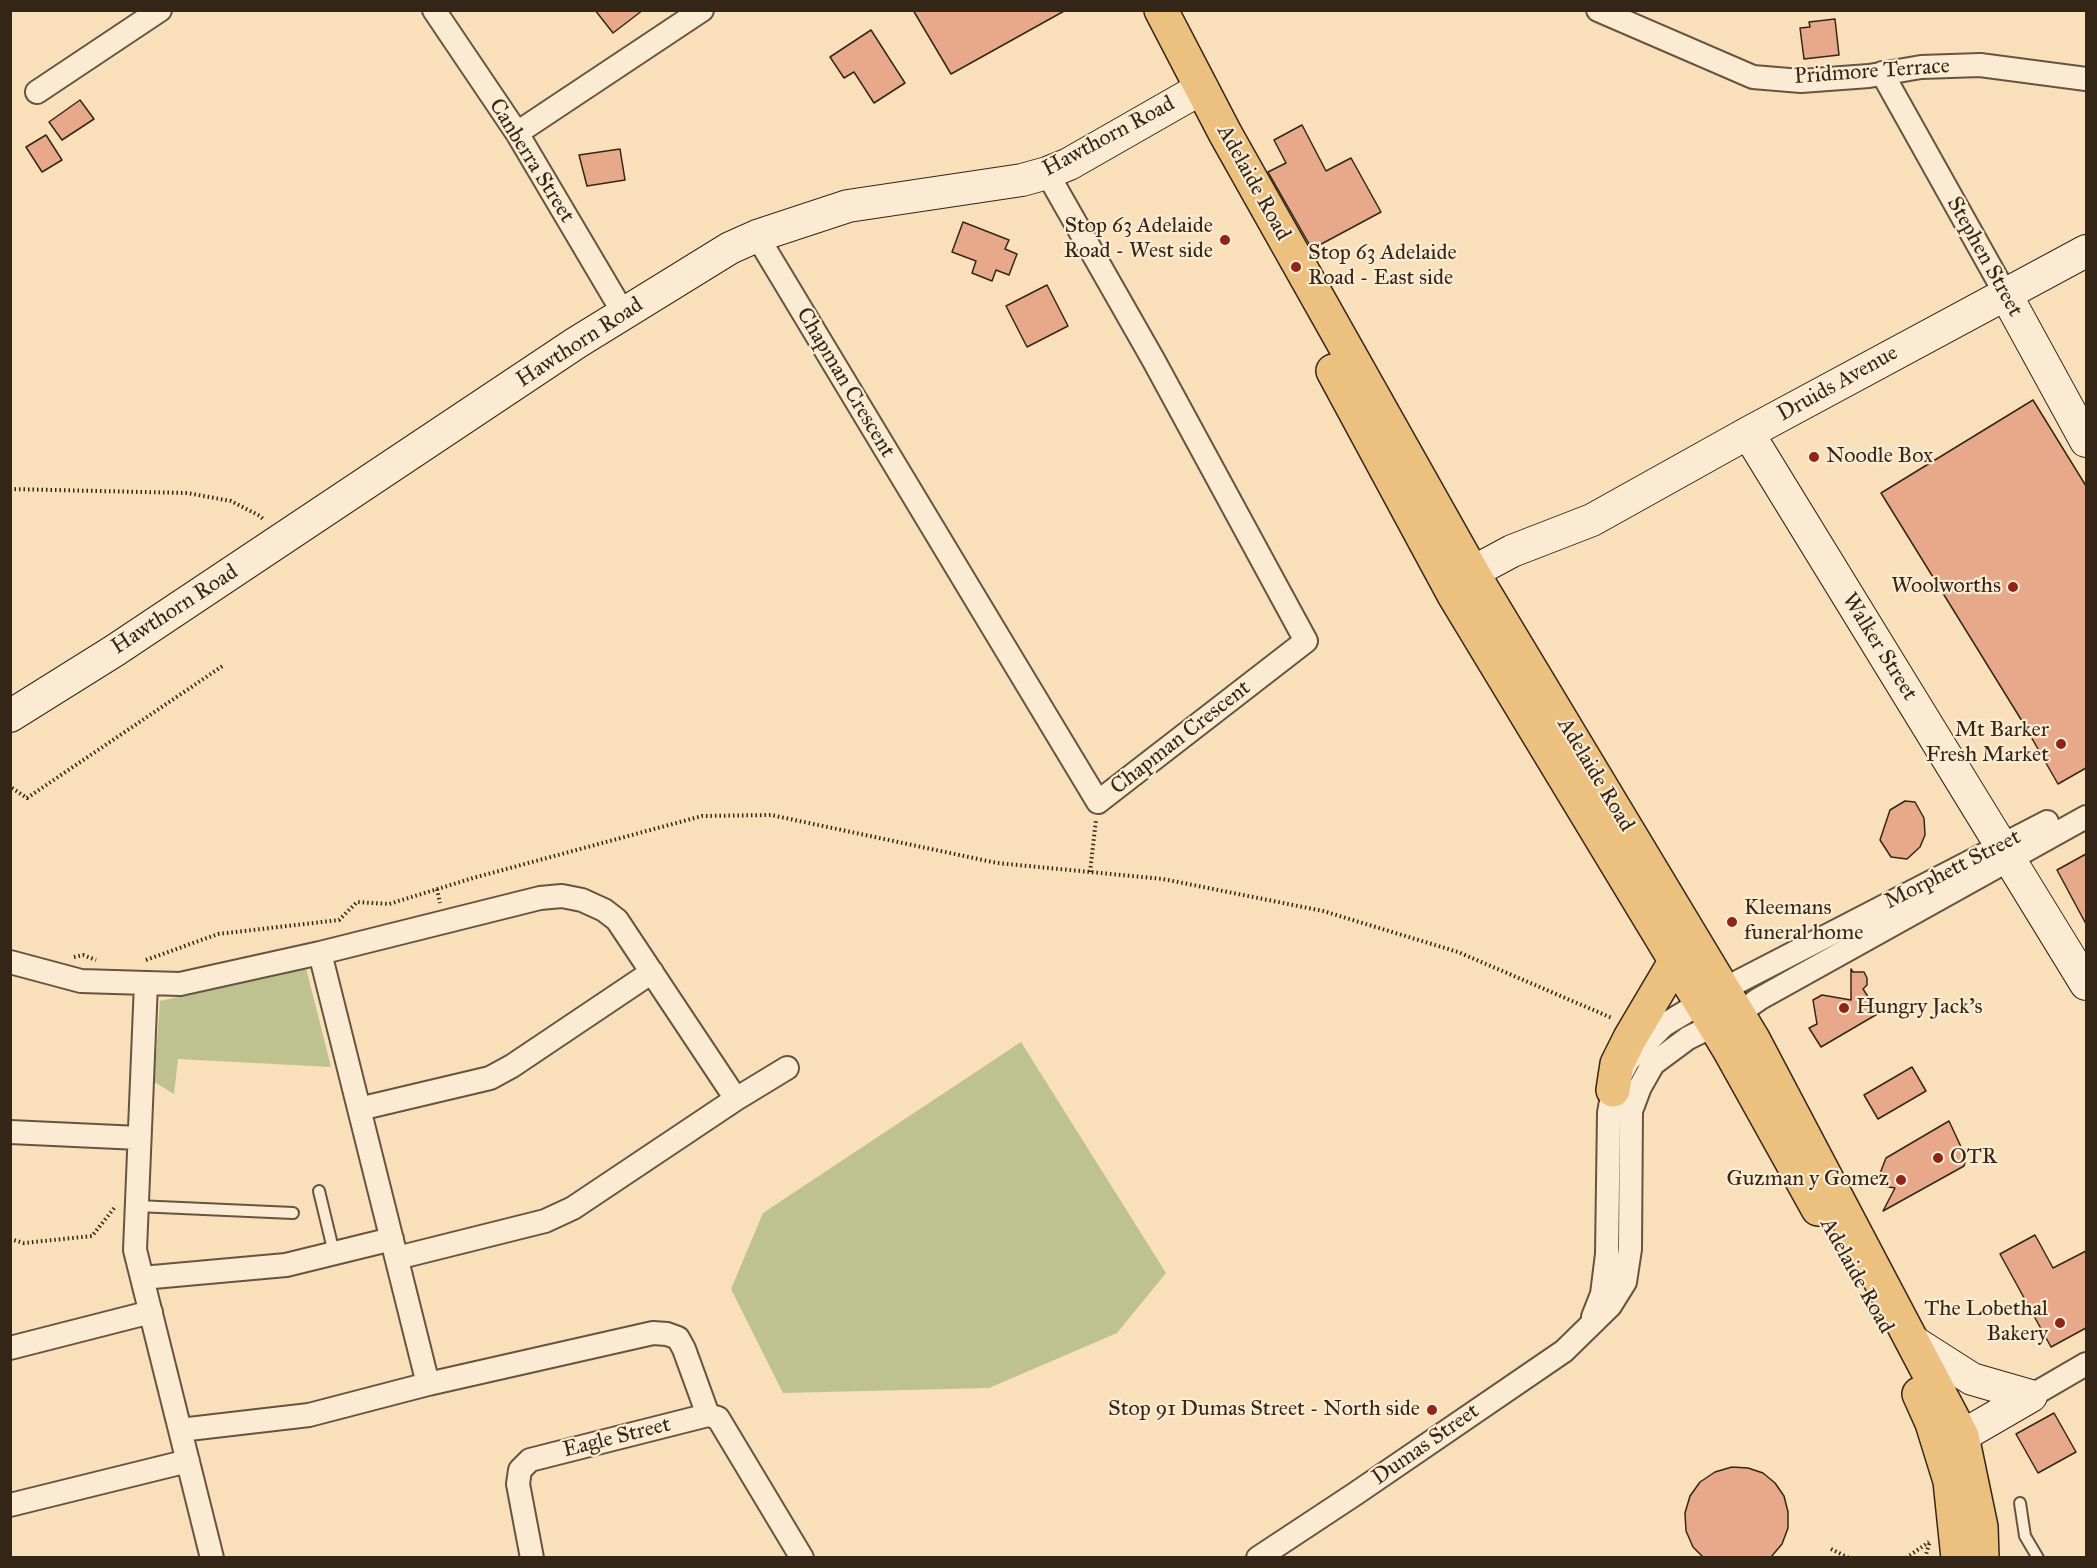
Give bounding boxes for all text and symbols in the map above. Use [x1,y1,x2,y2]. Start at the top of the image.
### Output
street label: Pridmore Terrace [1793,53,1951,91]
street label: Hawthorn Road [1039,91,1179,183]
street label: Canberra Street [482,94,580,228]
street label: Adelaide Road [1210,121,1296,245]
street label: Stephen Street [1940,192,2028,322]
place label: Stop 63 Adelaide Road - West side [1064,214,1213,266]
marker: Stop 63 Adelaide Road - West side [1218,233,1232,247]
place label: Stop 63 Adelaide Road - East side [1308,241,1457,292]
marker: Stop 63 Adelaide Road - East side [1289,260,1303,274]
street label: Hawthorn Road [512,292,648,394]
street label: Chapman Crescent [790,303,900,463]
street label: Druids Avenue [1773,340,1903,428]
place label: Noodle Box [1826,444,1933,470]
marker: Noodle Box [1807,450,1821,464]
street label: Hawthorn Road [107,559,243,661]
place label: Woolworths [1891,574,2001,600]
marker: Woolworths [2006,580,2020,594]
street label: Walker Street [1836,588,1922,706]
street label: Chapman Crescent [1106,675,1256,801]
street label: Adelaide Road [1551,713,1639,837]
place label: Mt Barker Fresh Market [1926,718,2049,770]
marker: Mt Barker Fresh Market [2054,737,2068,751]
street label: Morphett Street [1881,824,2025,916]
place label: Kleemans funeral home [1744,896,1863,948]
marker: Kleemans funeral home [1725,915,1739,929]
place label: Hungry Jack's [1856,995,1982,1021]
marker: Hungry Jack's [1837,1001,1851,1015]
place label: OTR [1950,1145,1997,1171]
marker: OTR [1931,1151,1945,1165]
place label: Guzman y Gomez [1727,1167,1889,1193]
marker: Guzman y Gomez [1894,1173,1908,1187]
street label: Adelaide Road [1813,1214,1899,1338]
place label: The Lobethal Bakery [1924,1297,2048,1348]
marker: The Lobethal Bakery [2053,1316,2067,1330]
place label: Stop 91 Dumas Street - North side [1108,1397,1420,1423]
street label: Dumas Street [1368,1399,1484,1491]
marker: Stop 91 Dumas Street - North side [1425,1403,1439,1417]
street label: Eagle Street [561,1412,673,1464]

